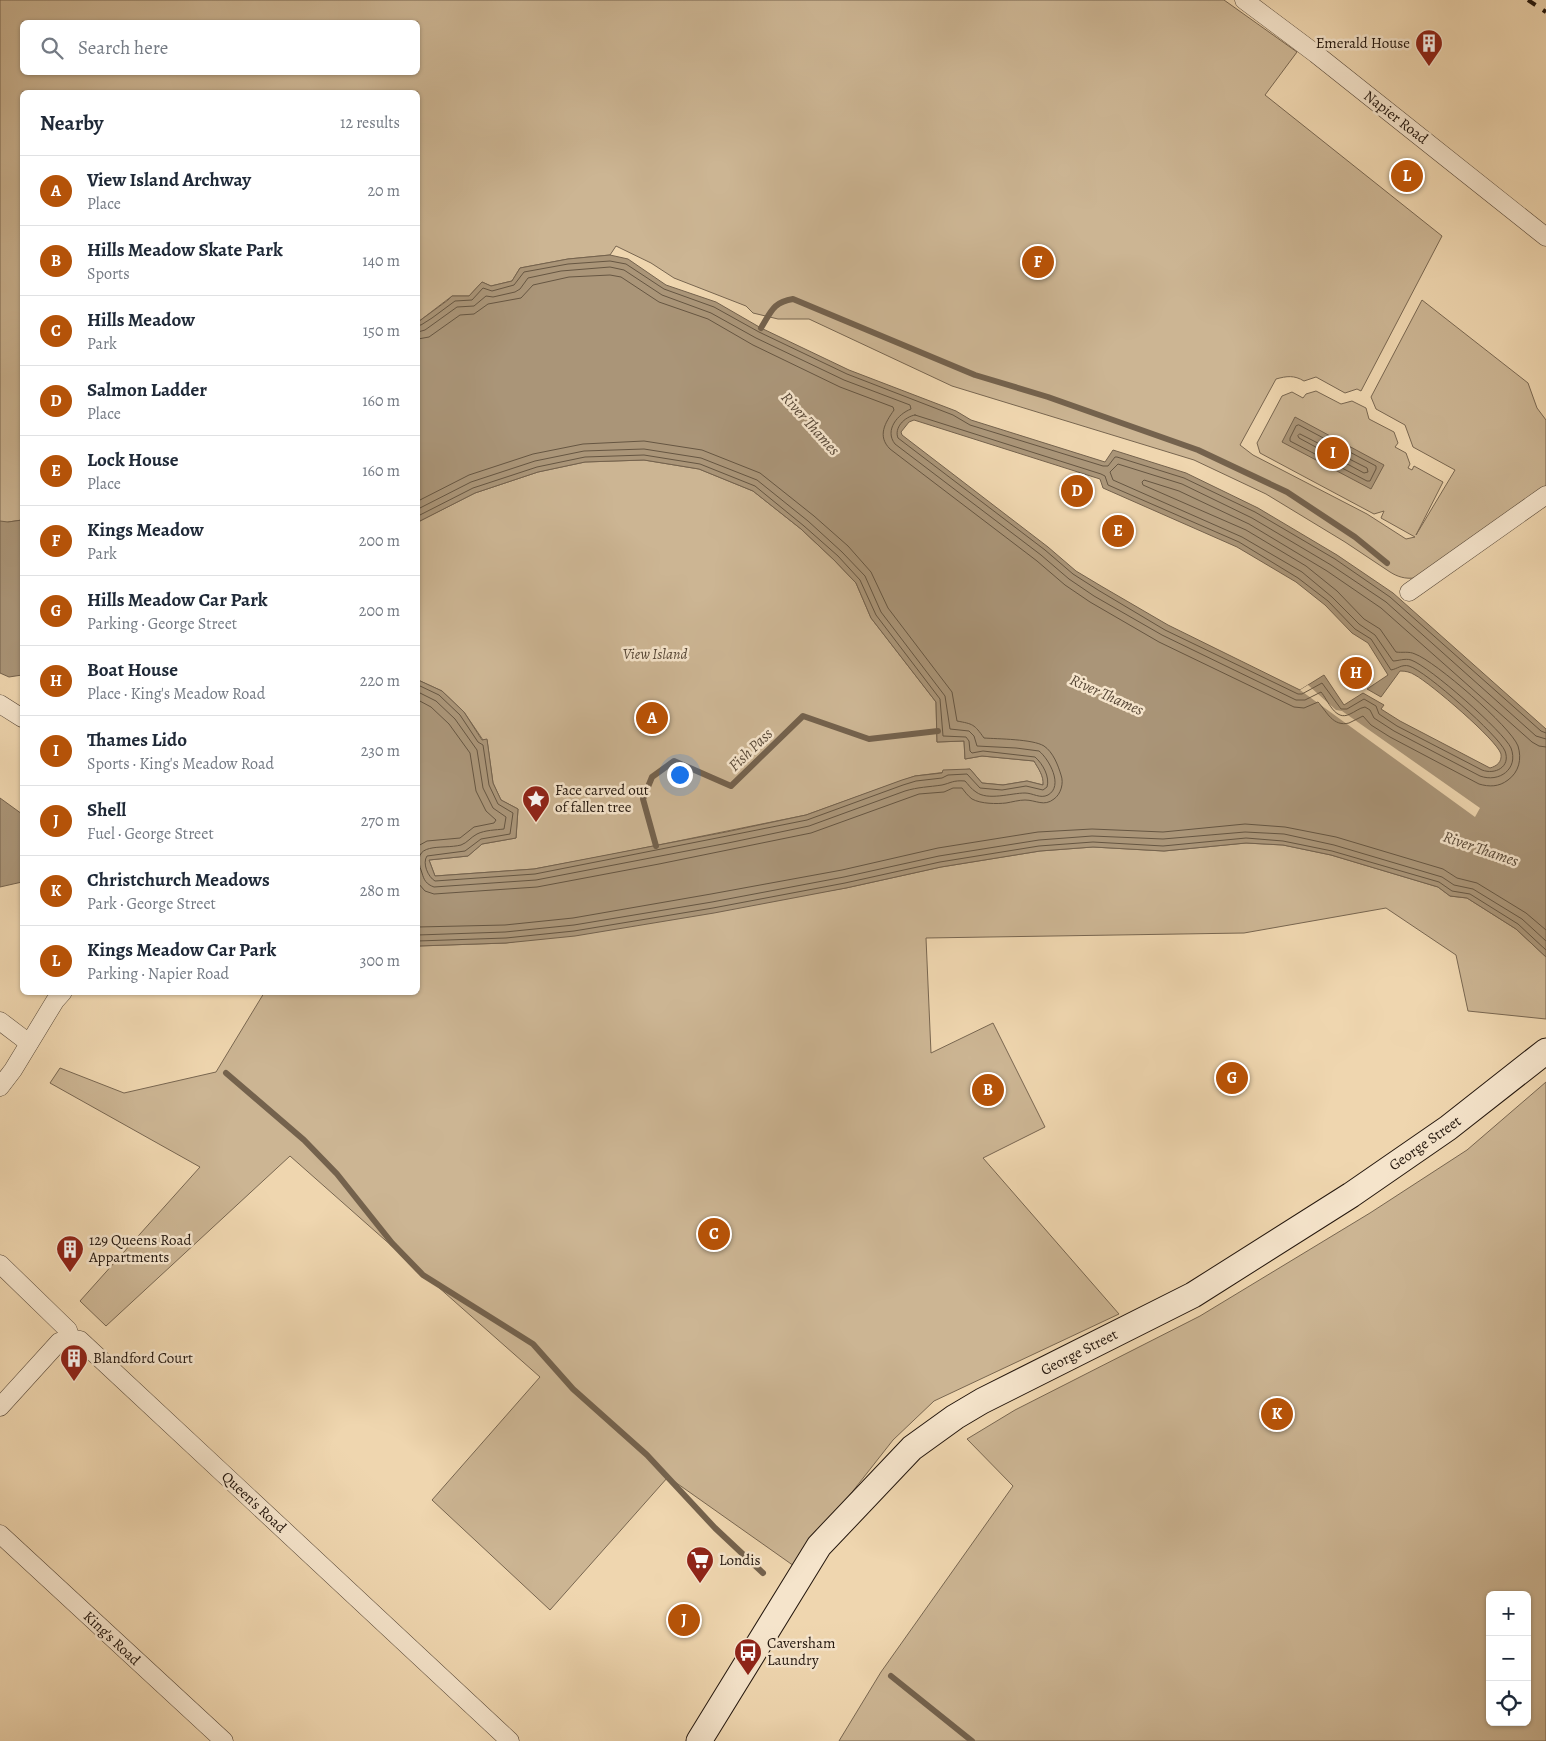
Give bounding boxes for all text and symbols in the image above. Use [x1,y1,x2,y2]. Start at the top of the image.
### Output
search box [20,20,420,75]
building icon: Emerald House [1414,28,1444,67]
place label: Emerald House [1316,33,1410,53]
icon: search [38,34,66,62]
text: Search here [78,35,168,61]
street label: Napier Road [1360,86,1433,149]
text: Nearby [40,109,103,137]
text: 12 results [340,112,400,134]
pin: L [1391,157,1423,195]
text: View Island Archway [87,167,251,193]
text: A [51,180,61,202]
text: 20 m [367,180,400,202]
text: Place [87,193,121,215]
text: Hills Meadow Skate Park [87,237,283,263]
pin: F [1022,243,1054,281]
text: B [51,250,61,272]
text: 140 m [362,250,400,272]
text: Sports [87,263,130,285]
text: Hills Meadow [87,307,195,333]
text: C [51,320,61,342]
text: 150 m [363,320,400,342]
text: Park [87,333,117,355]
text: Salmon Ladder [87,377,207,403]
water label: River Thames [776,387,845,461]
text: D [50,390,62,412]
text: 160 m [362,390,400,412]
text: Place [87,403,121,425]
pin: I [1317,434,1349,472]
text: Lock House [87,447,179,473]
text: E [51,460,61,482]
text: 160 m [362,460,400,482]
pin: D [1061,472,1093,510]
text: Place [87,473,121,495]
pin: E [1102,512,1134,550]
text: Kings Meadow [87,517,204,543]
text: F [52,530,60,552]
text: 200 m [359,530,400,552]
text: Park [87,543,117,565]
text: Hills Meadow Car Park [87,587,268,613]
text: G [51,600,61,622]
text: 200 m [359,600,400,622]
text: Parking · George Street [87,613,237,635]
park label: View Island [623,644,687,664]
pin: H [1340,654,1372,692]
text: Boat House [87,657,178,683]
water label: River Thames [1066,669,1148,721]
text: H [50,670,62,692]
text: 220 m [360,670,400,692]
text: Place · King's Meadow Road [87,683,265,705]
pin: A [636,699,668,737]
water label: Fish Pass [724,723,778,776]
text: Thames Lido [87,727,187,753]
text: I [53,740,59,762]
text: 230 m [361,740,400,762]
text: Sports · King's Meadow Road [87,753,274,775]
your location [667,762,693,788]
place label: Face carved out of fallen tree [555,780,649,817]
place icon: Face carved out of fallen tree [521,784,551,823]
text: Shell [87,797,126,823]
text: J [53,810,59,832]
text: 270 m [361,810,400,832]
text: Fuel · George Street [87,823,214,845]
water label: River Thames [1440,826,1522,872]
text: Christchurch Meadows [87,867,270,893]
text: K [51,880,61,902]
text: 280 m [360,880,400,902]
text: Park · George Street [87,893,216,915]
text: Kings Meadow Car Park [87,937,276,963]
text: L [52,950,60,972]
text: 300 m [360,950,400,972]
text: Parking · Napier Road [87,963,229,985]
pin: G [1216,1059,1248,1097]
pin: B [972,1071,1004,1109]
street label: George Street [1385,1111,1465,1175]
pin: C [698,1215,730,1253]
place label: 129 Queens Road Appartments [88,1230,192,1267]
building icon: 129 Queens Road Appartments [55,1234,85,1273]
street label: George Street [1037,1324,1121,1380]
building icon: Blandford Court [59,1343,89,1382]
place label: Blandford Court [93,1348,193,1368]
pin: K [1261,1395,1293,1433]
street label: Queen's Road [217,1467,291,1538]
supermarket icon: Londis [685,1545,715,1584]
place label: Londis [719,1550,761,1570]
map controls [1486,1591,1531,1726]
button: + [1486,1591,1531,1636]
pin: J [668,1601,700,1639]
street label: King's Road [79,1606,146,1670]
place label: Caversham Laundry [767,1633,836,1670]
button: − [1486,1636,1531,1681]
bus stop icon: Caversham Laundry [733,1637,763,1676]
button: locate [1486,1681,1531,1726]

